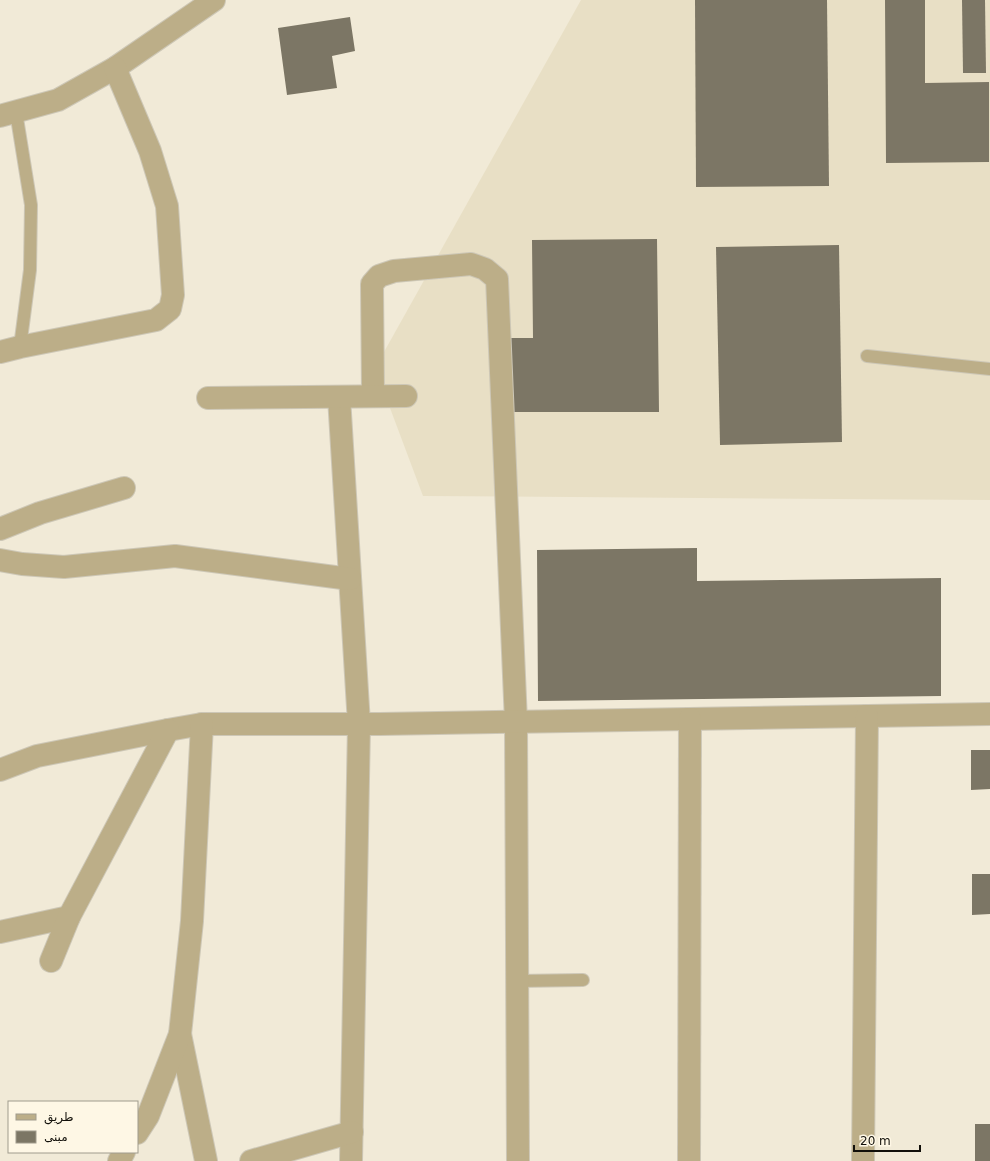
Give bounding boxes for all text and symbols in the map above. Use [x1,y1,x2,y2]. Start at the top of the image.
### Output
legend [8,1101,138,1153]
text: طريق [44,1110,74,1125]
scale bar [854,1127,920,1153]
text: مبنى [44,1130,68,1144]
text: 20 m [860,1134,891,1148]

